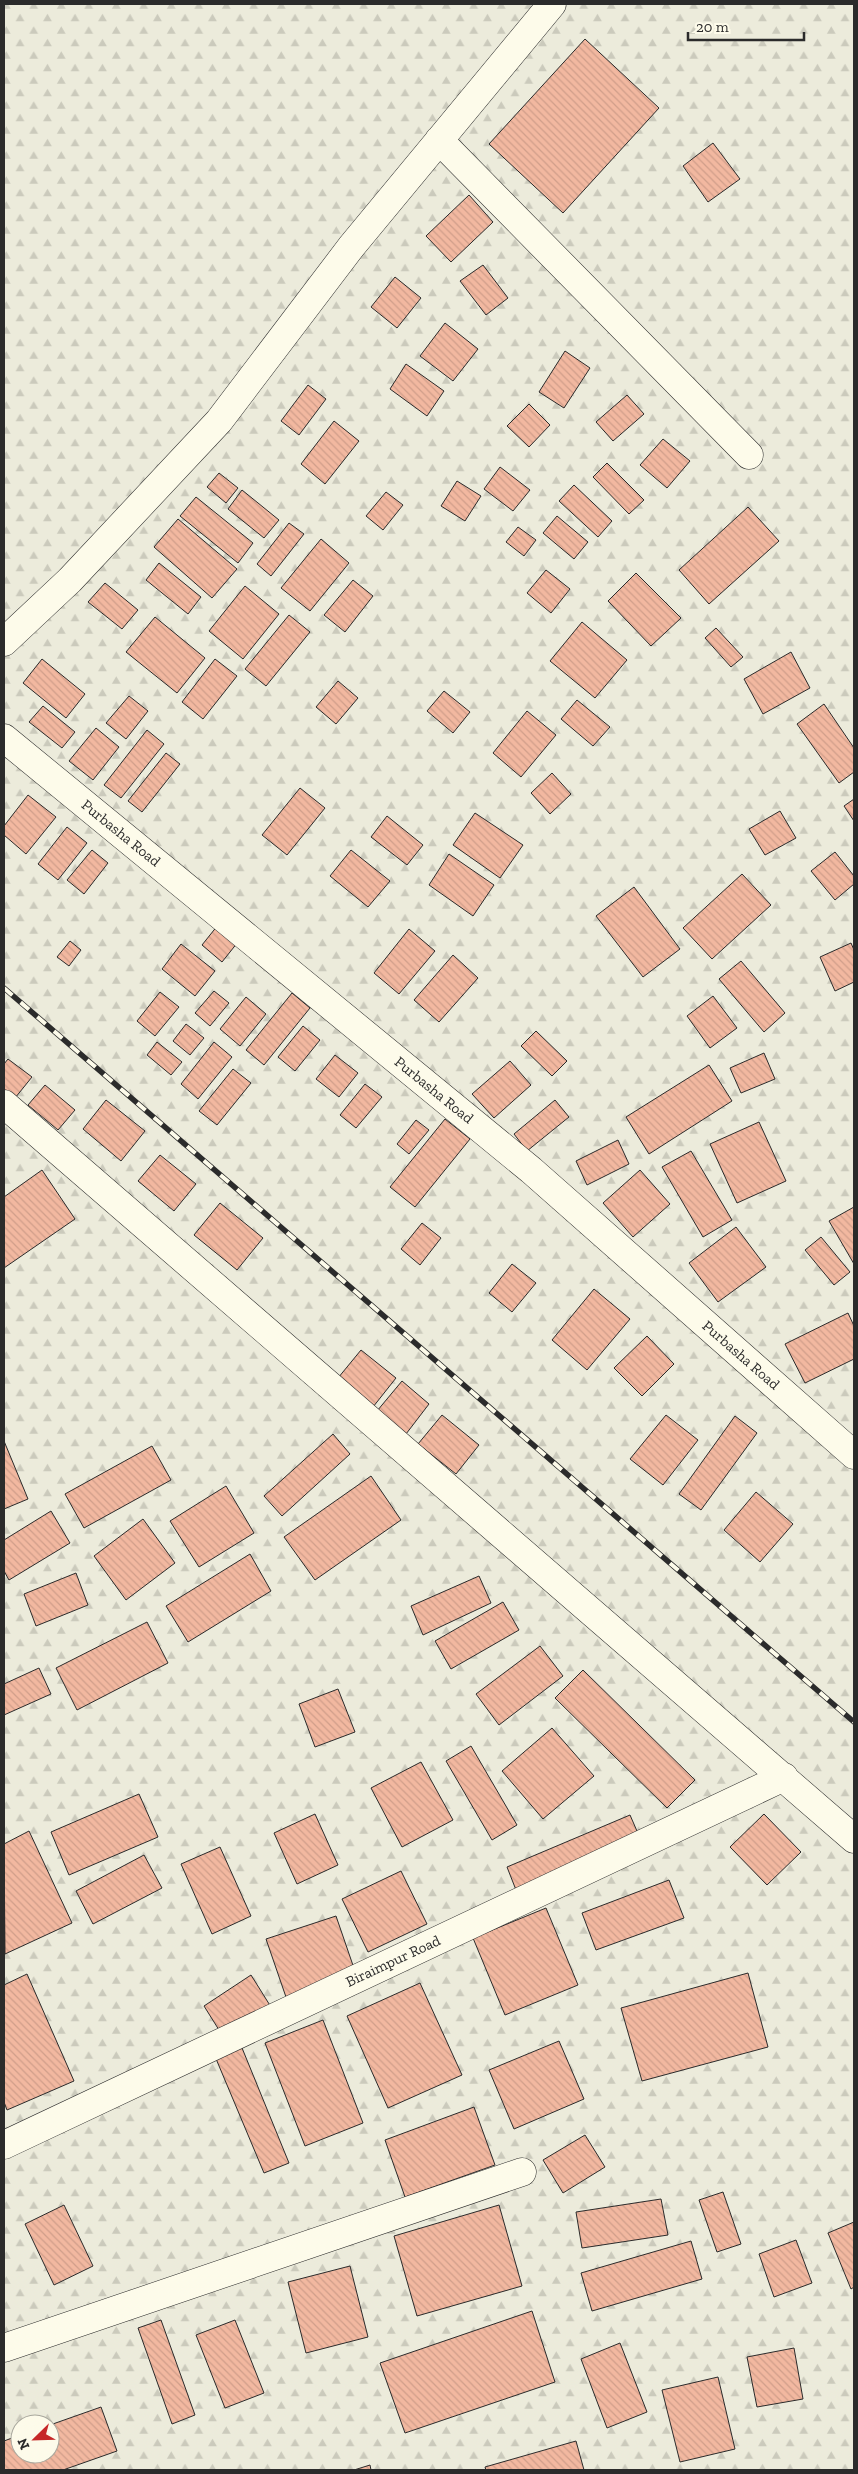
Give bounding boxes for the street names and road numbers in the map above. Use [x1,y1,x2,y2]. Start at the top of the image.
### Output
street label: Purbasha Road [78,796,165,871]
street label: Purbasha Road [391,1053,478,1128]
street label: Purbasha Road [699,1317,784,1394]
street label: Biraimpur Road [343,1931,444,1991]

